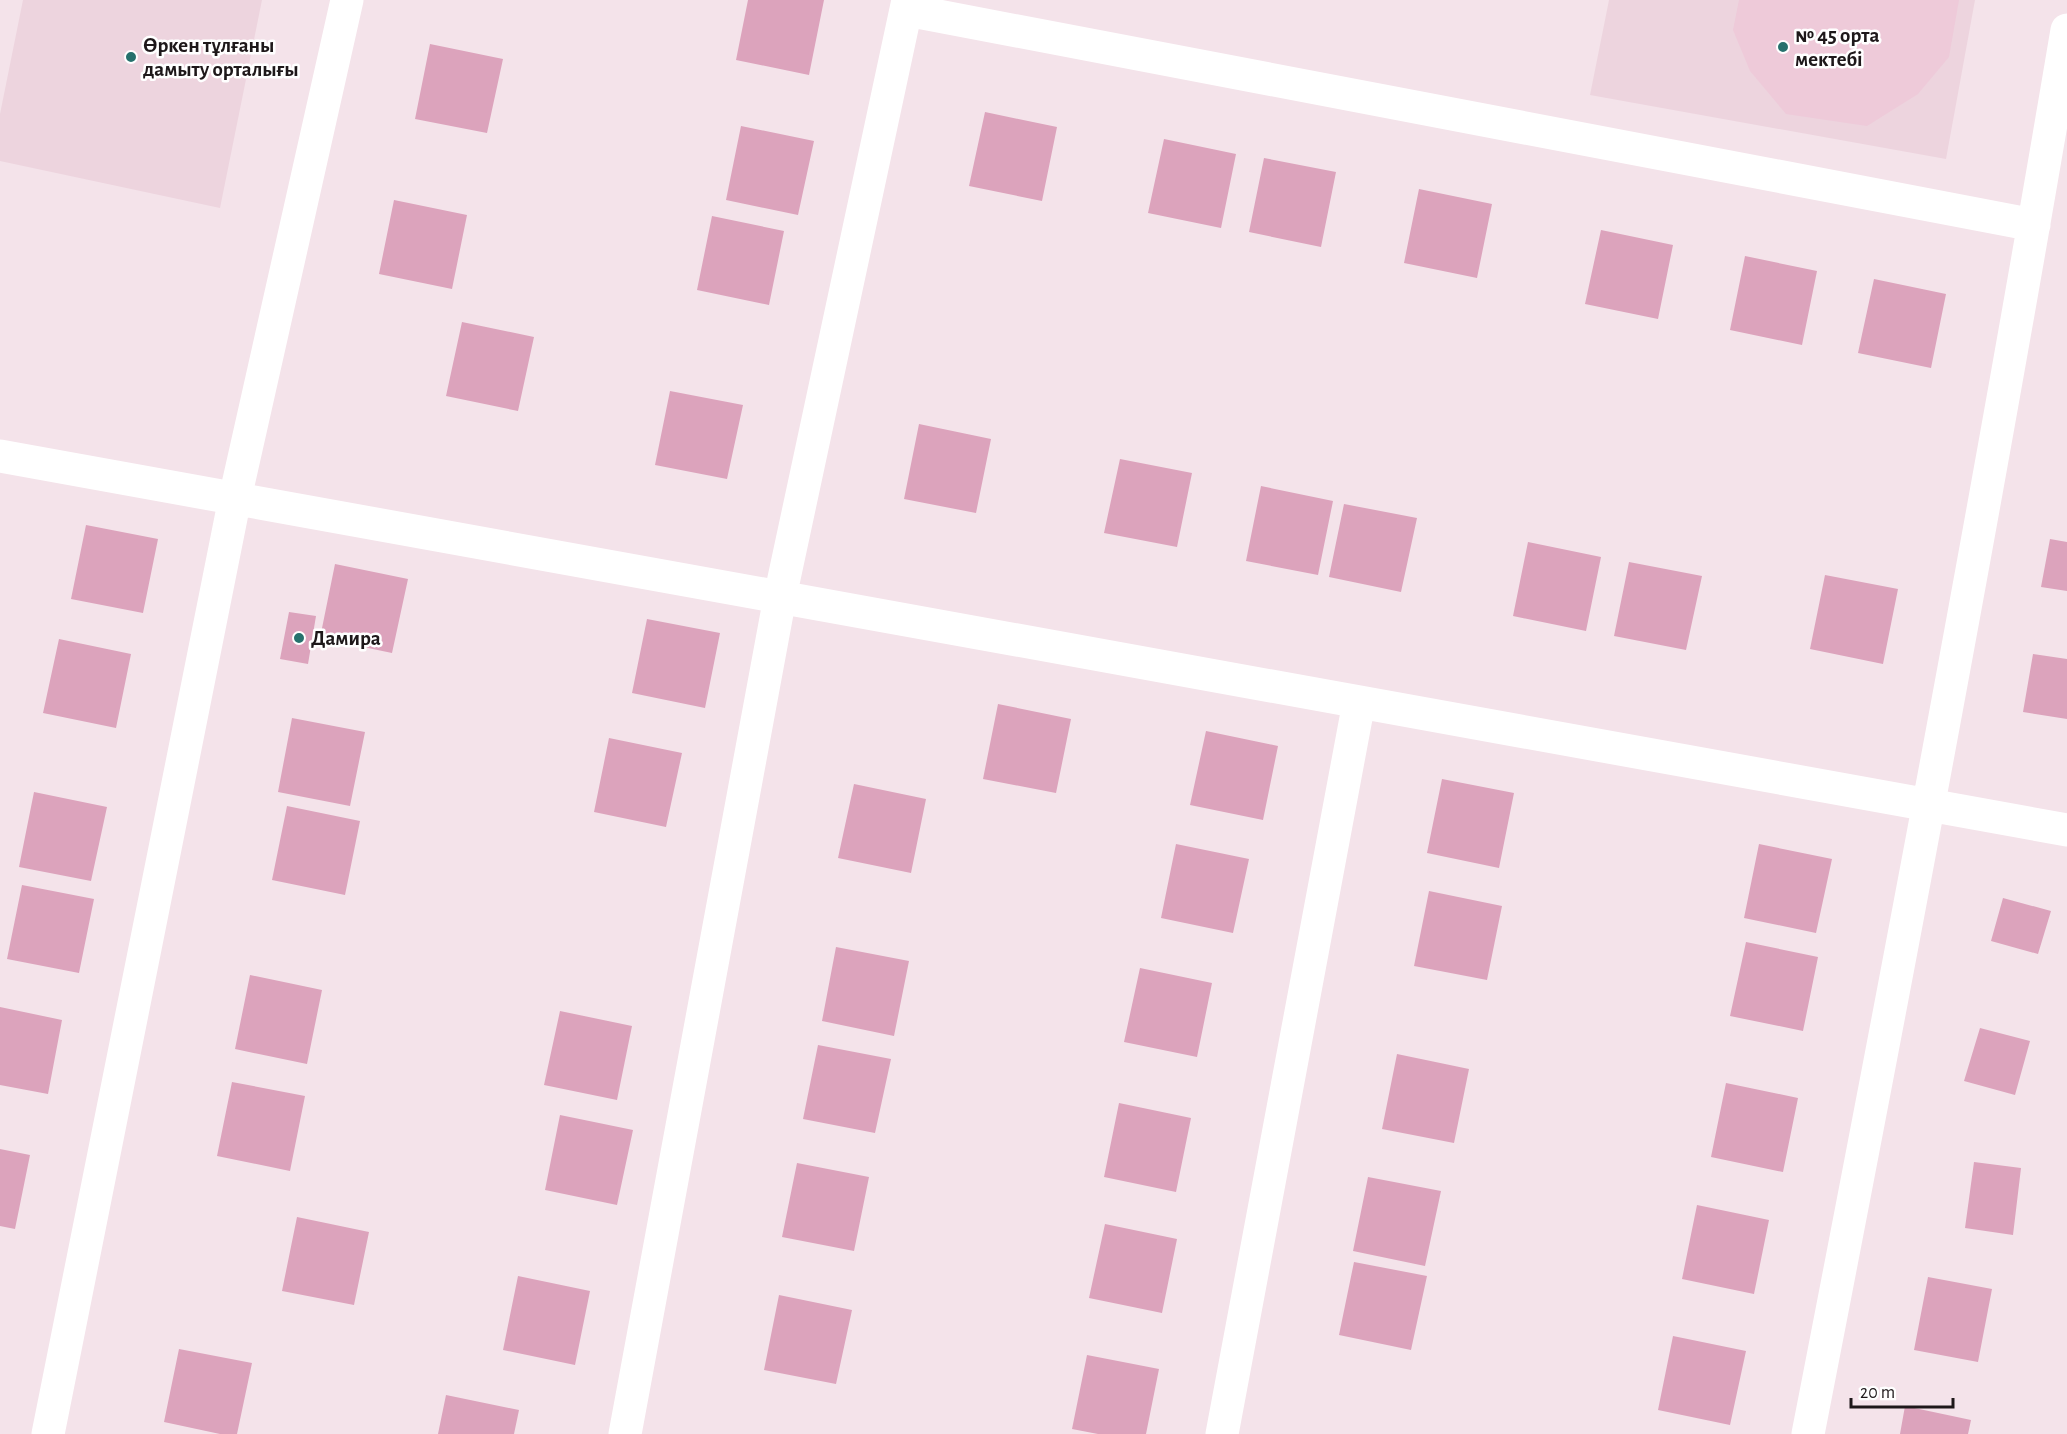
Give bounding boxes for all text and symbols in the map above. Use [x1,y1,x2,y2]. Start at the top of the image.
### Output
place label: № 45 орта мектебі [1795,25,1879,70]
place label: Өркен тұлғаны дамыту орталығы [143,35,299,80]
marker: № 45 орта мектебі [1776,40,1790,54]
marker: Өркен тұлғаны дамыту орталығы [124,50,138,64]
place label: Дамира [311,628,381,649]
marker: Дамира [292,631,306,645]
scale bar [1851,1371,1953,1409]
text: 20 m [1860,1384,1895,1402]

